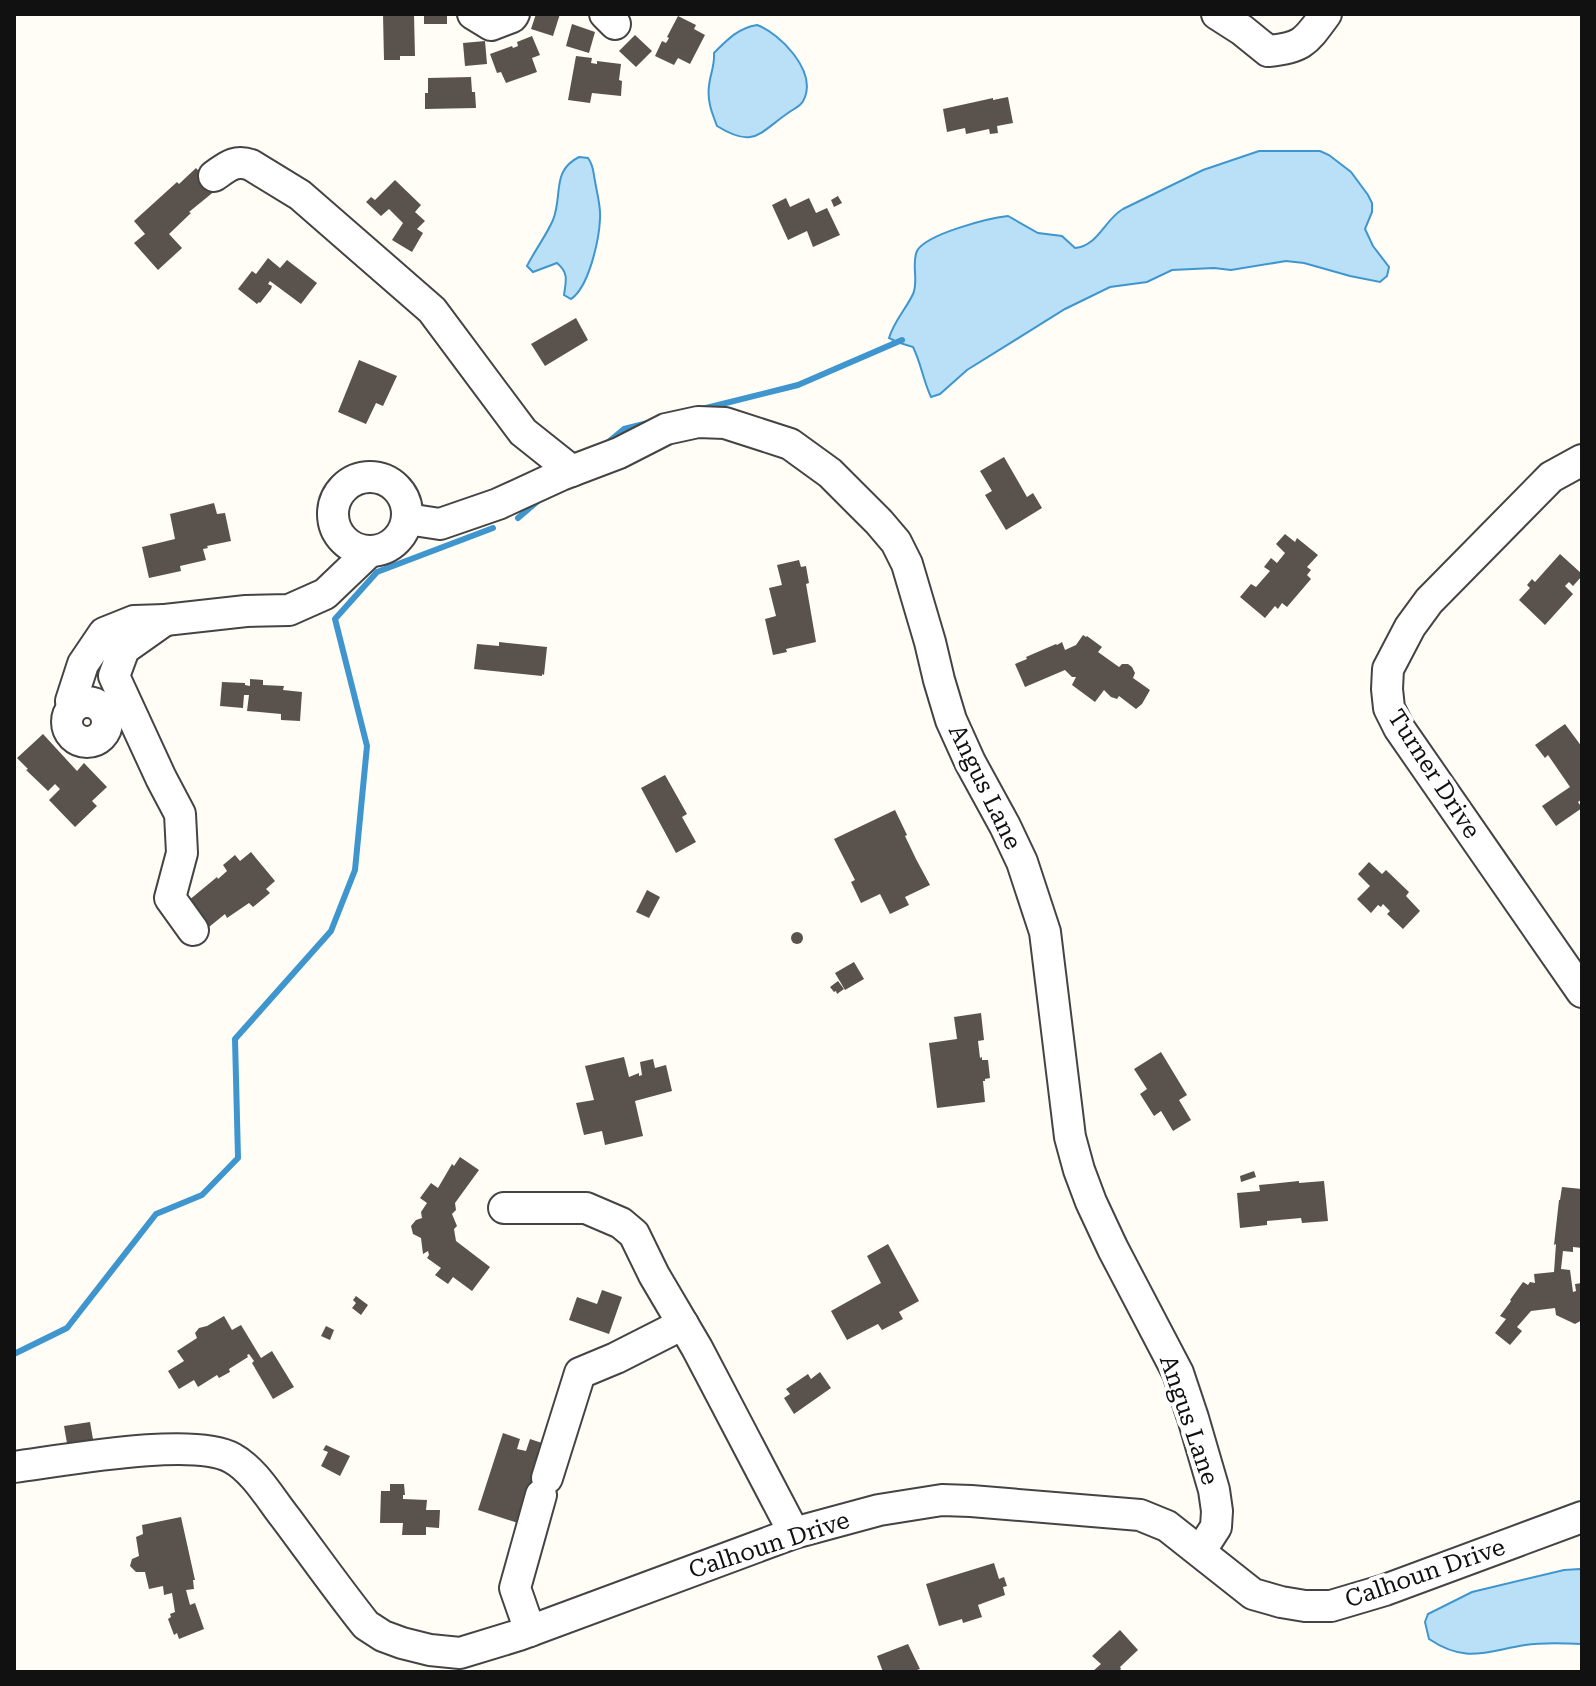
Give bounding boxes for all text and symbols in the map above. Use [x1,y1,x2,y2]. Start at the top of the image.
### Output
street label: Turner Drive [1382,704,1486,844]
street label: Angus Lane [943,720,1027,854]
street label: Angus Lane [1154,1352,1224,1488]
street label: Calhoun Drive [685,1506,853,1584]
street label: Calhoun Drive [1341,1533,1509,1613]

